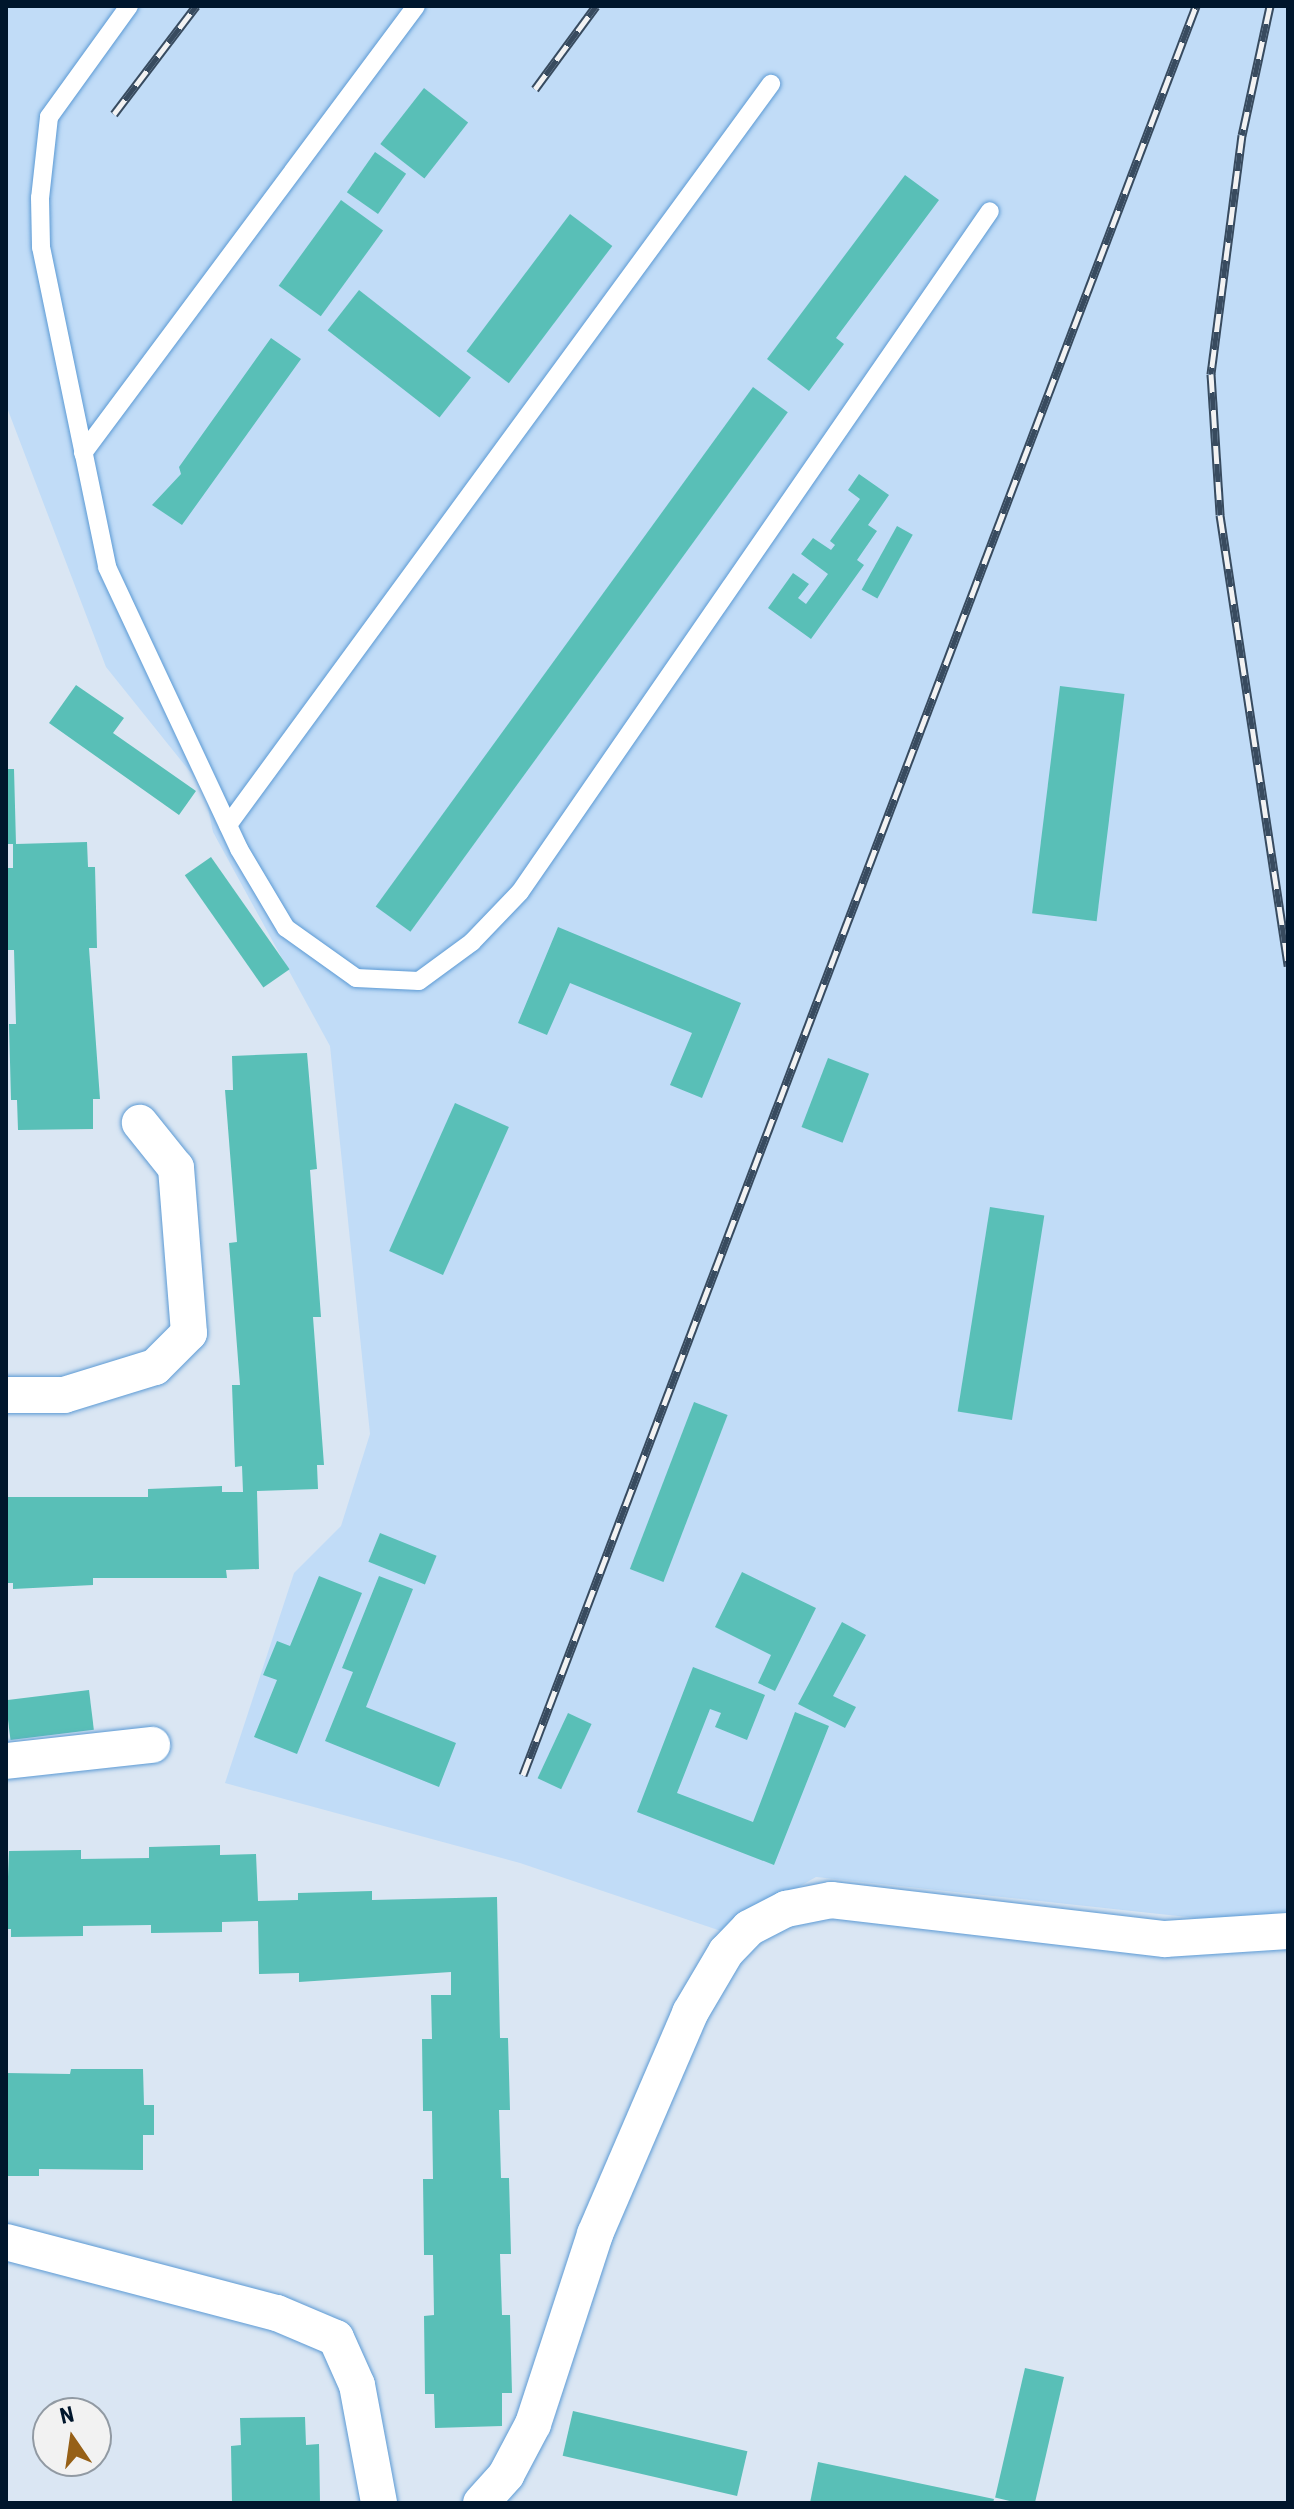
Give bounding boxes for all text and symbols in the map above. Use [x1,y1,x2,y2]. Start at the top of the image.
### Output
north arrow [32,2397,112,2477]
text: N [58,2401,76,2429]

